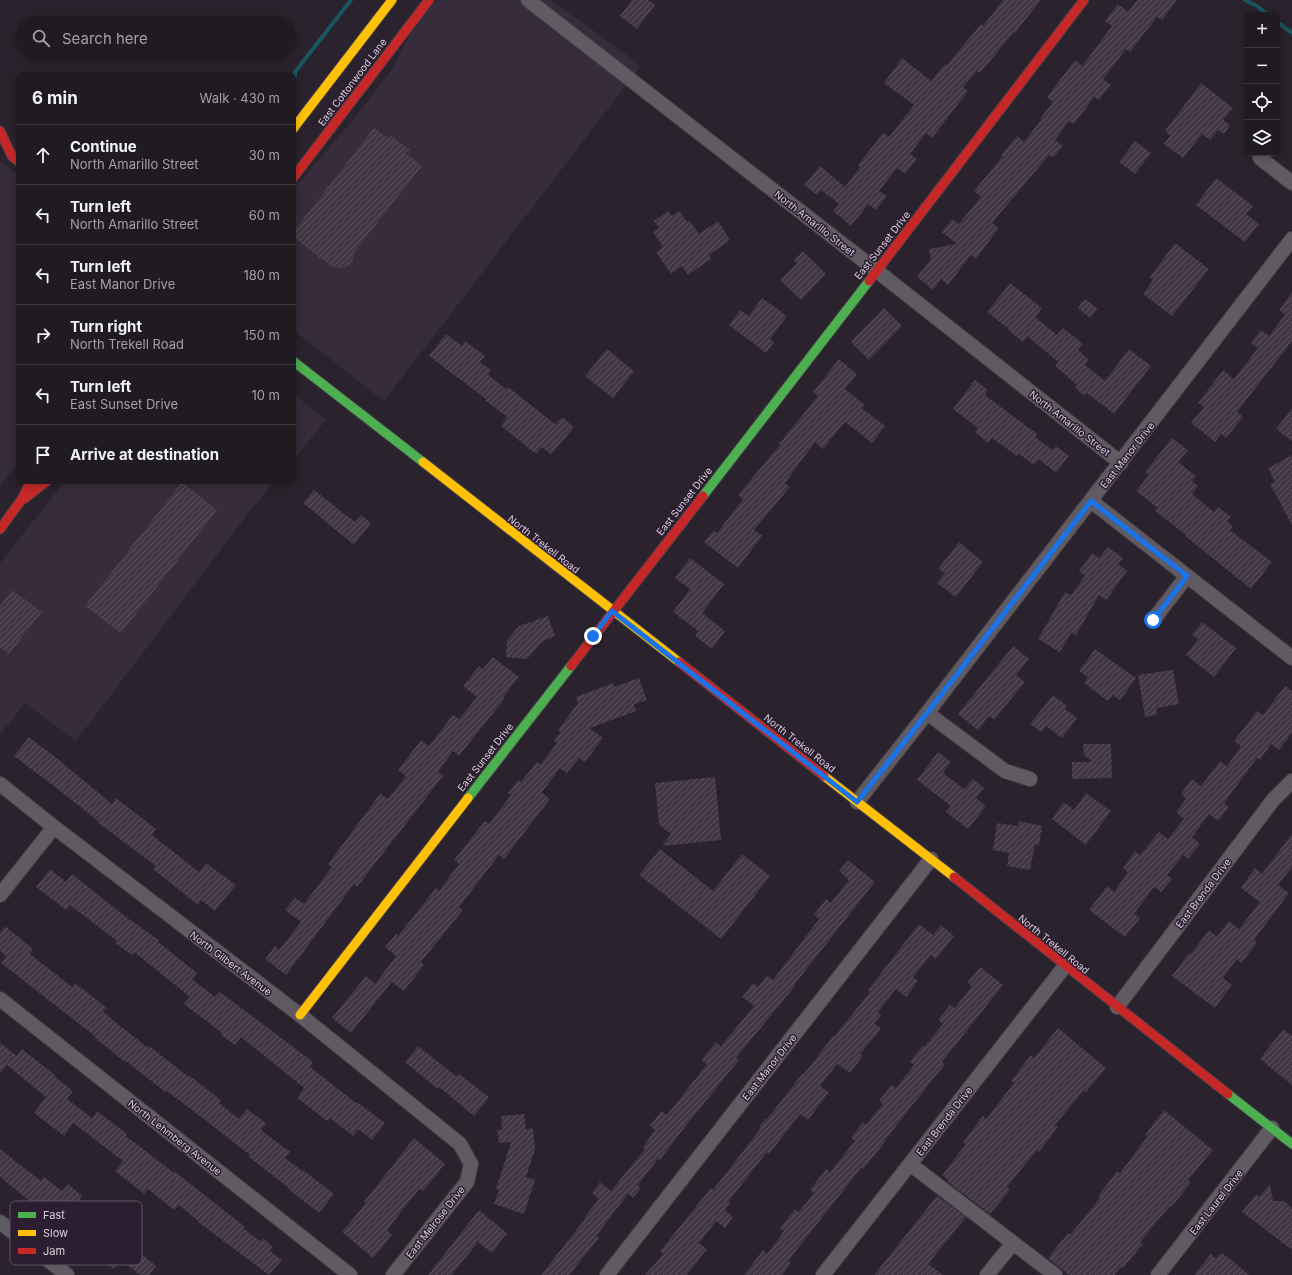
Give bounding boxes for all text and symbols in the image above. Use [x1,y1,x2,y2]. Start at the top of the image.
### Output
map controls [1244,12,1280,156]
button: + [1244,12,1280,48]
search box [16,16,296,60]
icon: search [30,27,52,49]
text: Search here [62,29,148,48]
street label: East Cottonwood Lane [315,36,389,128]
button: − [1244,48,1280,84]
button: locate [1244,84,1280,120]
text: 6 min [32,88,78,108]
text: Walk · 430 m [200,90,280,106]
button: layers [1244,120,1280,156]
text: Continue [70,137,137,156]
icon: ahead [32,144,54,166]
text: 30 m [249,147,280,163]
text: North Amarillo Street [70,156,199,172]
street label: North Amarillo Street [772,188,858,259]
text: Turn left [70,197,131,216]
icon: left [32,204,54,226]
text: 60 m [249,207,280,223]
street label: East Sunset Drive [852,208,912,281]
text: North Amarillo Street [70,216,199,232]
text: Turn left [70,257,131,276]
icon: left [32,264,54,286]
text: 180 m [243,267,280,283]
text: East Manor Drive [70,276,175,292]
text: Turn right [70,317,142,336]
icon: right [32,324,54,346]
text: 150 m [244,327,280,343]
text: North Trekell Road [70,336,184,352]
text: Turn left [70,377,131,396]
icon: left [32,384,54,406]
text: 10 m [251,387,280,403]
street label: North Amarillo Street [1027,388,1113,459]
text: East Sunset Drive [70,396,178,412]
street label: East Manor Drive [1097,419,1157,491]
icon: arrive [32,444,54,466]
text: Arrive at destination [70,445,219,464]
street label: East Sunset Drive [654,464,714,537]
street label: North Trekell Road [506,512,582,576]
route start [1144,611,1162,629]
route end [584,627,602,645]
street label: North Trekell Road [762,711,838,775]
street label: East Sunset Drive [455,720,515,793]
street label: East Brenda Drive [1173,856,1233,930]
street label: North Trekell Road [1016,912,1092,976]
street label: North Gilbert Avenue [188,928,274,998]
street label: East Manor Drive [739,1031,799,1103]
street label: East Brenda Drive [913,1084,975,1158]
street label: North Lehmberg Avenue [126,1097,224,1177]
street label: East Laurel Drive [1187,1167,1245,1237]
street label: East Melrose Drive [403,1183,467,1261]
legend [10,1201,142,1265]
text: Fast [43,1208,65,1222]
text: Slow [43,1226,68,1240]
text: Jam [43,1244,65,1258]

